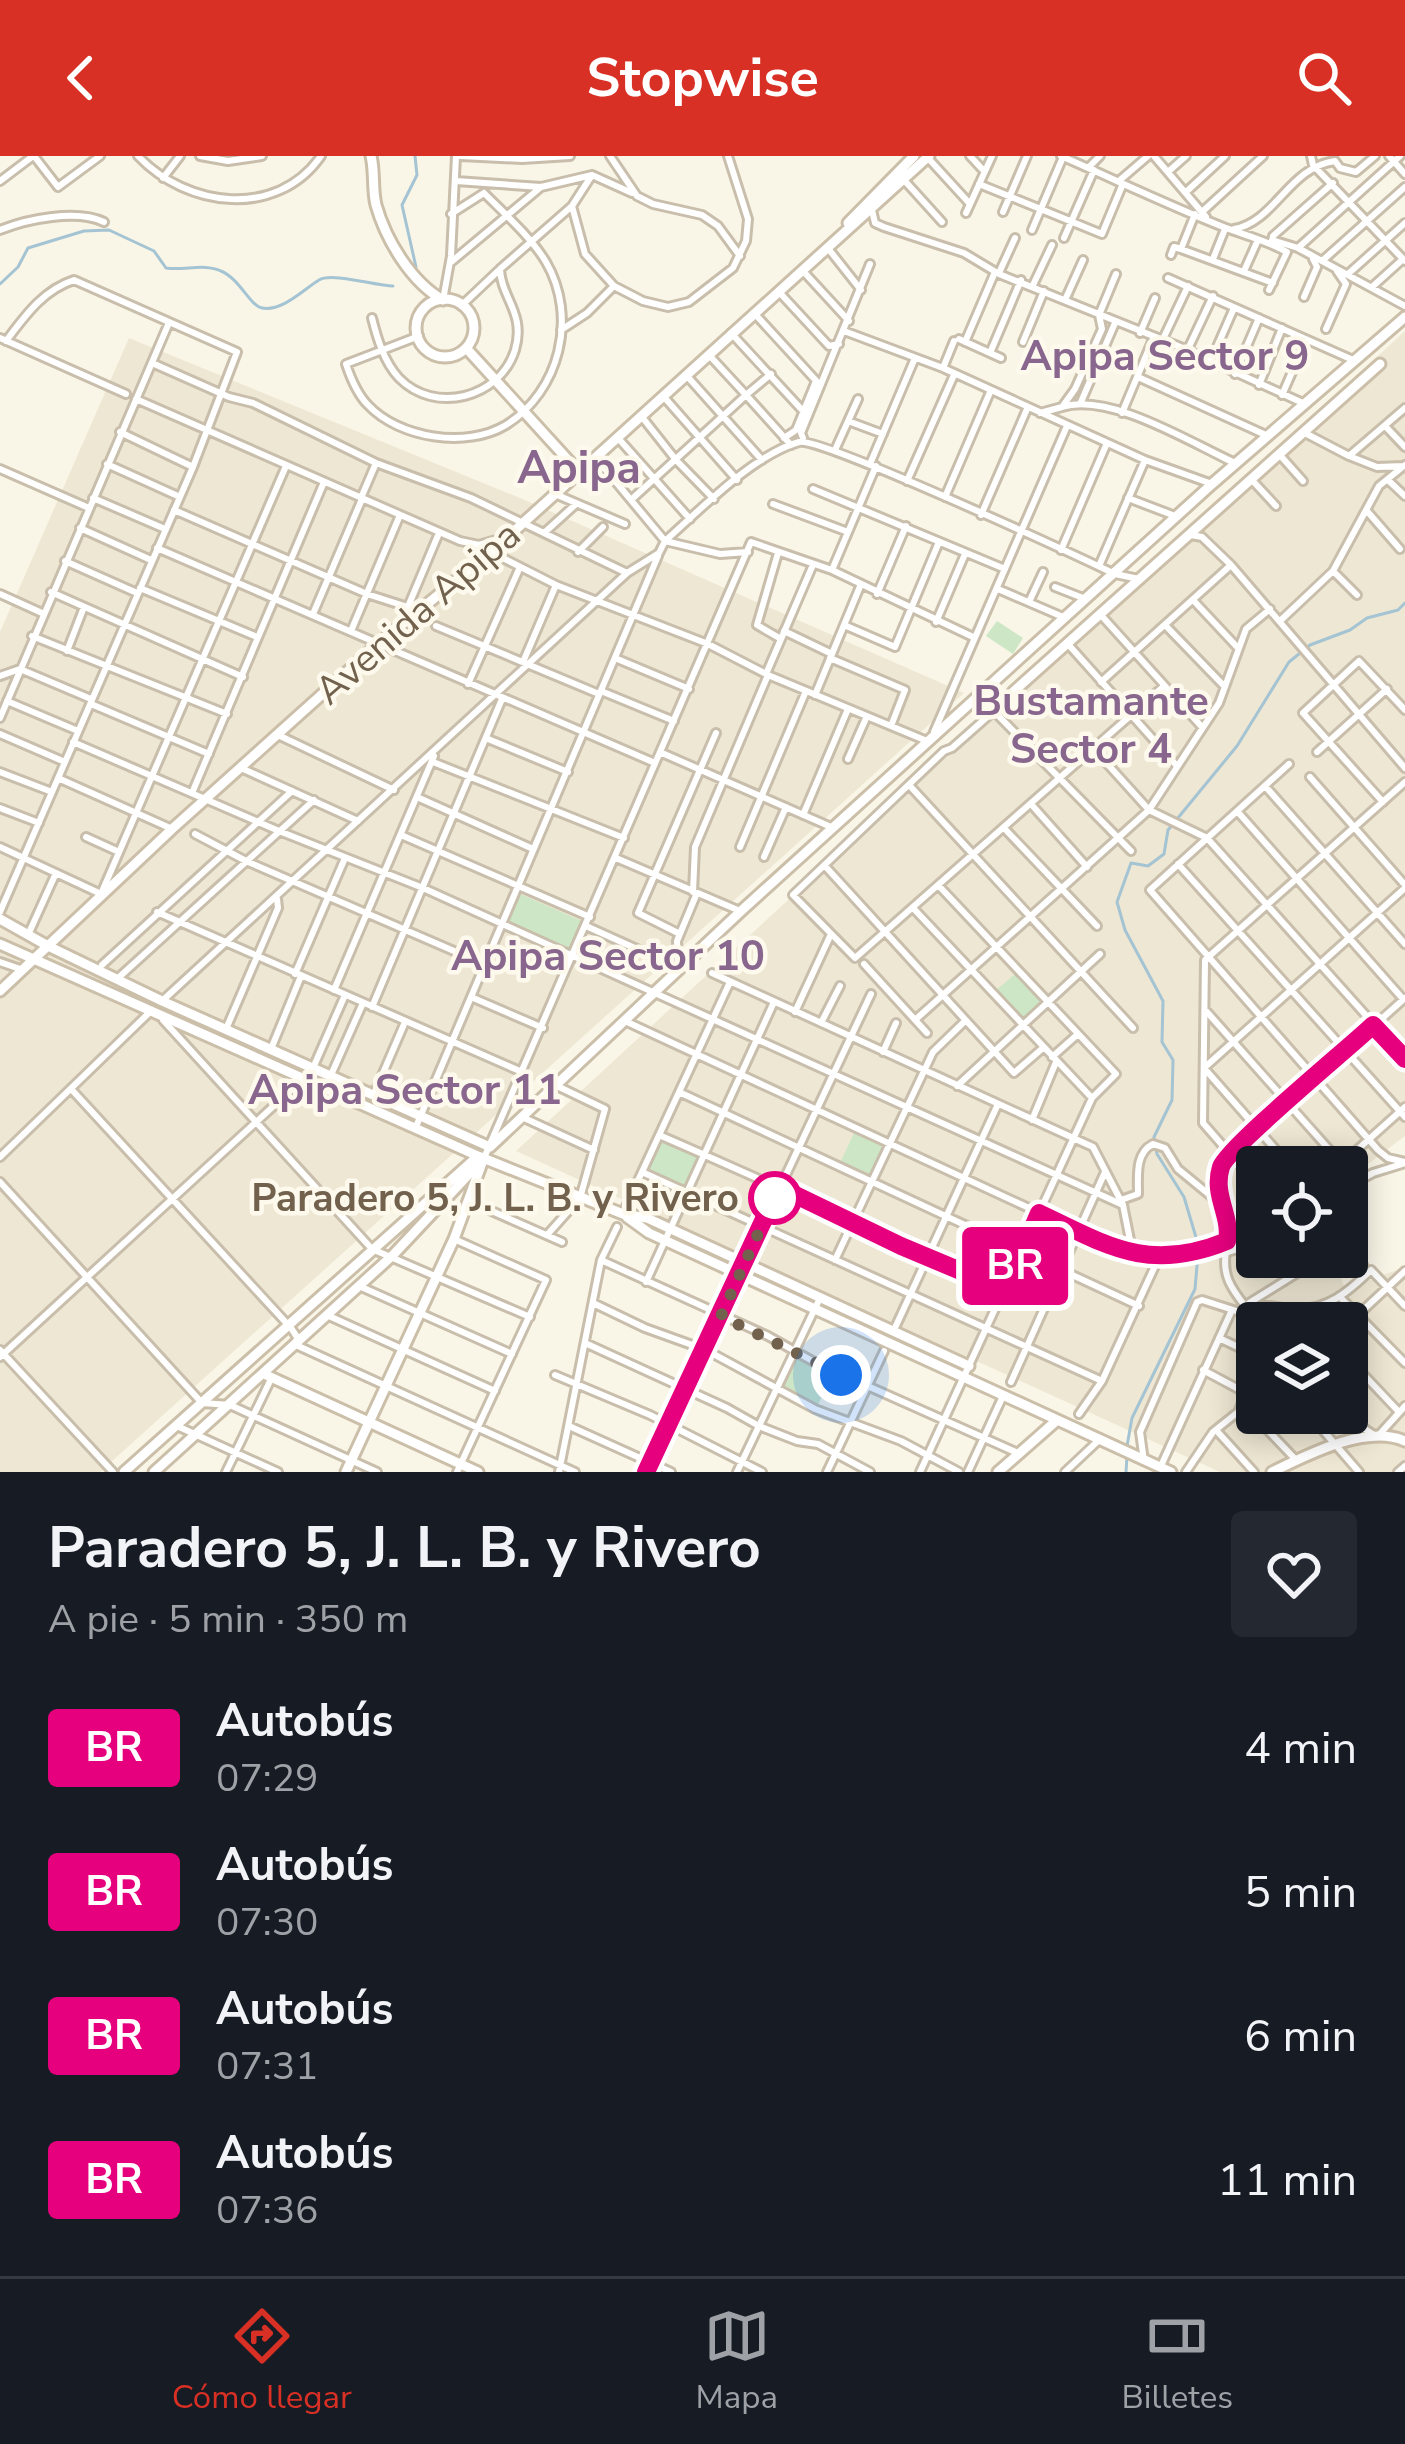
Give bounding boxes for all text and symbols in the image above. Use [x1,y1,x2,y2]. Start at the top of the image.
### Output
text: Stopwise [586,41,819,115]
icon: back [48,45,114,111]
icon: search [1291,45,1357,111]
district label: Apipa Sector 9 [1021,328,1309,385]
district label: Apipa [517,438,641,499]
street label: Avenida Apipa [304,509,532,717]
district label: Bustamante Sector 4 [973,673,1209,778]
district label: Apipa Sector 10 [451,928,765,985]
district label: Apipa Sector 11 [248,1062,562,1119]
map controls [1236,1146,1368,1434]
button: locate [1236,1146,1368,1278]
place label: Paradero 5, J. L. B. y Rivero [251,1172,739,1225]
marker: Paradero 5, J. L. B. y Rivero [750,1173,800,1223]
line badge: BR [961,1227,1069,1305]
text: BR [986,1237,1044,1294]
button: layers [1236,1302,1368,1434]
your location [811,1345,871,1405]
text: Paradero 5, J. L. B. y Rivero [48,1509,761,1587]
button: heart [1231,1511,1357,1637]
text: A pie · 5 min · 350 m [48,1593,408,1646]
text: Autobús [216,1691,394,1752]
text: 4 min [1244,1718,1357,1779]
text: BR [85,1719,143,1776]
text: 07:29 [216,1752,319,1805]
text: Autobús [216,1835,394,1896]
text: 5 min [1244,1862,1357,1923]
text: BR [85,1863,143,1920]
text: 07:30 [216,1896,319,1949]
text: Autobús [216,1979,394,2040]
text: 6 min [1244,2006,1357,2067]
text: BR [85,2007,143,2064]
text: 07:31 [216,2040,319,2093]
text: Autobús [216,2123,394,2184]
text: 11 min [1217,2150,1357,2211]
text: BR [85,2151,143,2208]
text: 07:36 [216,2184,319,2237]
tab: Cómo llegar [172,2303,352,2420]
tab: Mapa [695,2303,778,2420]
tab: Billetes [1121,2303,1233,2420]

